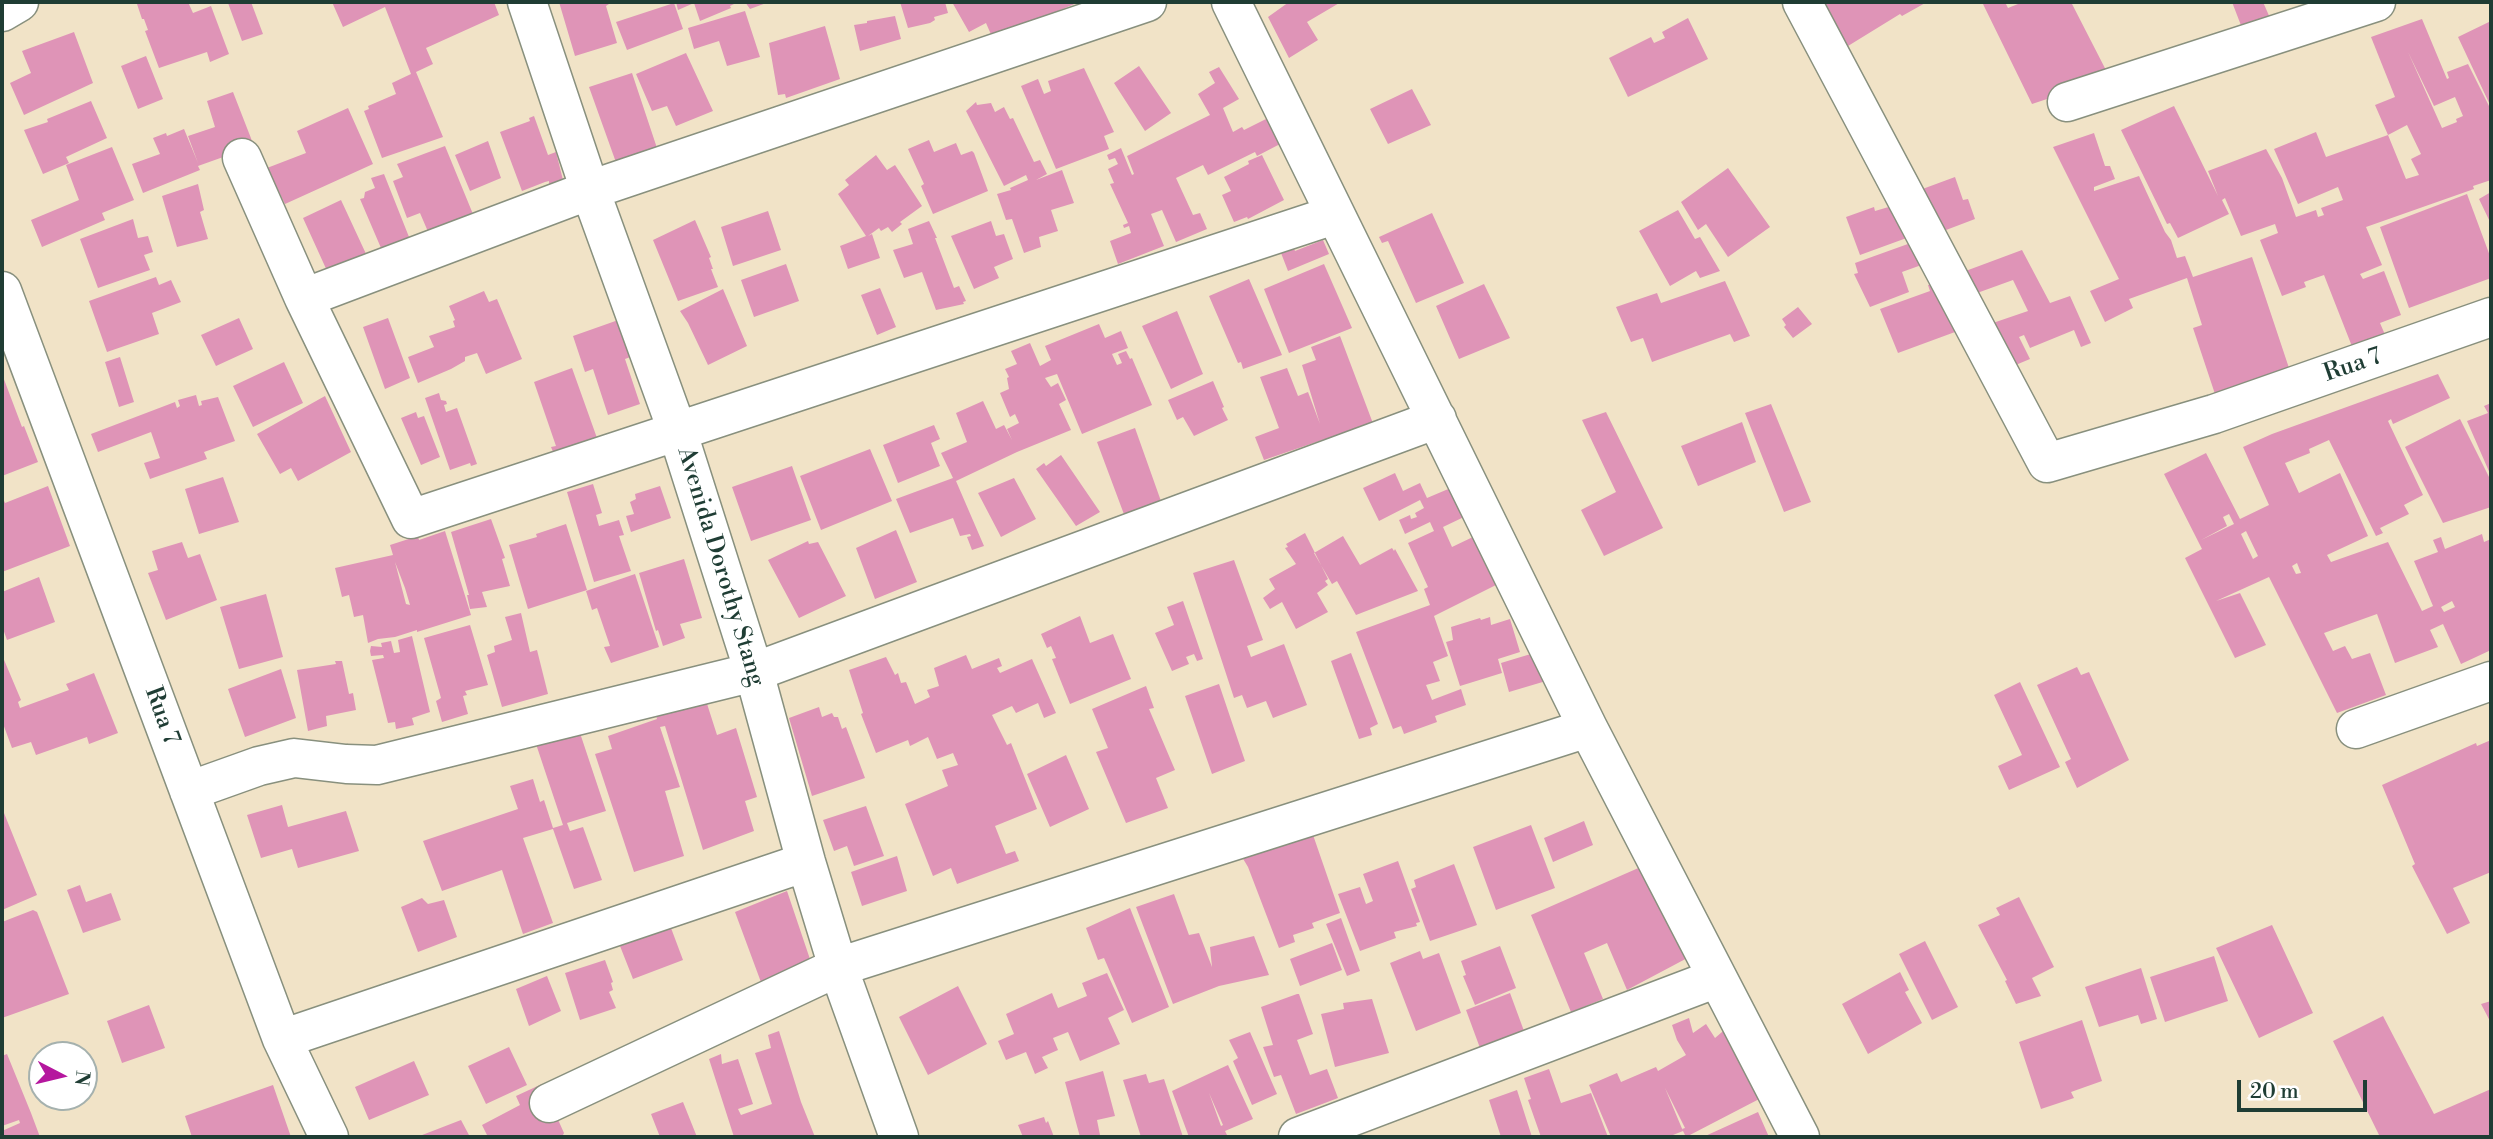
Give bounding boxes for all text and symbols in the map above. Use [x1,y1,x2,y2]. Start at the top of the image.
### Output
street label: Rua 7 [2320,343,2386,389]
street label: Avenida Dorothy Stang [670,444,770,690]
street label: Rua 7 [137,683,185,749]
north arrow [28,1041,98,1111]
scale bar [2241,1066,2370,1110]
text: N [69,1069,95,1087]
text: 20 m [2250,1079,2299,1105]

